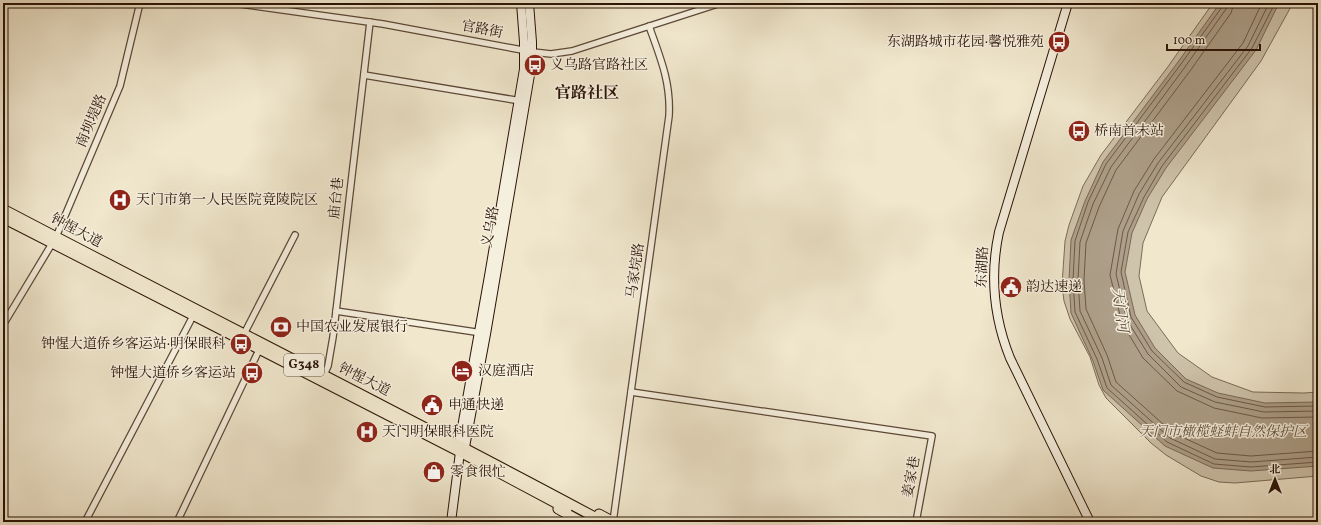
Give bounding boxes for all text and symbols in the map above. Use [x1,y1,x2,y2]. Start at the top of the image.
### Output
street label: 官路街 [460,17,504,43]
scale bar [1167,26,1260,52]
bus stop icon: 东湖路城市花园·馨悦雅苑 [1046,29,1072,55]
place label: 东湖路城市花园·馨悦雅苑 [887,33,1044,52]
text: 100 m [1173,33,1206,49]
bus stop icon: 义乌路官路社区 [522,52,548,78]
place label: 义乌路官路社区 [550,56,648,75]
district label: 官路社区 [555,83,619,105]
street label: 南坝堤路 [72,92,112,150]
bus stop icon: 桥南首末站 [1066,118,1092,144]
place label: 桥南首末站 [1094,122,1164,141]
street label: 庙台巷 [325,176,349,220]
hospital icon: 天门市第一人民医院竟陵院区 [107,187,133,213]
place label: 天门市第一人民医院竟陵院区 [136,191,318,210]
street label: 义乌路 [478,205,504,249]
street label: 钟惺大道 [47,209,105,253]
street label: 马家垸路 [623,242,649,300]
street label: 东湖路 [972,246,994,288]
public building icon: 韵达速递 [998,274,1024,300]
place label: 韵达速递 [1026,278,1082,297]
water label: 天门河 [1105,286,1133,337]
bank icon: 中国农业发展银行 [268,314,294,340]
place label: 中国农业发展银行 [296,318,408,337]
bus stop icon: 钟惺大道侨乡客运站·明保眼科 [228,331,254,357]
place label: 钟惺大道侨乡客运站·明保眼科 [41,335,226,354]
road number: G348 [284,354,324,376]
hotel icon: 汉庭酒店 [449,358,475,384]
street label: 钟惺大道 [335,359,393,401]
bus stop icon: 钟惺大道侨乡客运站 [239,360,265,386]
place label: 汉庭酒店 [478,362,534,381]
place label: 钟惺大道侨乡客运站 [110,364,236,383]
public building icon: 申通快递 [419,392,445,418]
place label: 申通快递 [448,396,504,415]
hospital icon: 天门明保眼科医院 [354,419,380,445]
place label: 天门明保眼科医院 [382,423,494,442]
park label: 天门市橄榄蛏蚌自然保护区 [1139,423,1309,442]
street label: 姜家巷 [899,455,925,499]
shop icon: 零食很忙 [421,459,447,485]
north arrow [1255,459,1295,499]
place label: 零食很忙 [450,463,506,482]
text: 北 [1270,463,1281,478]

